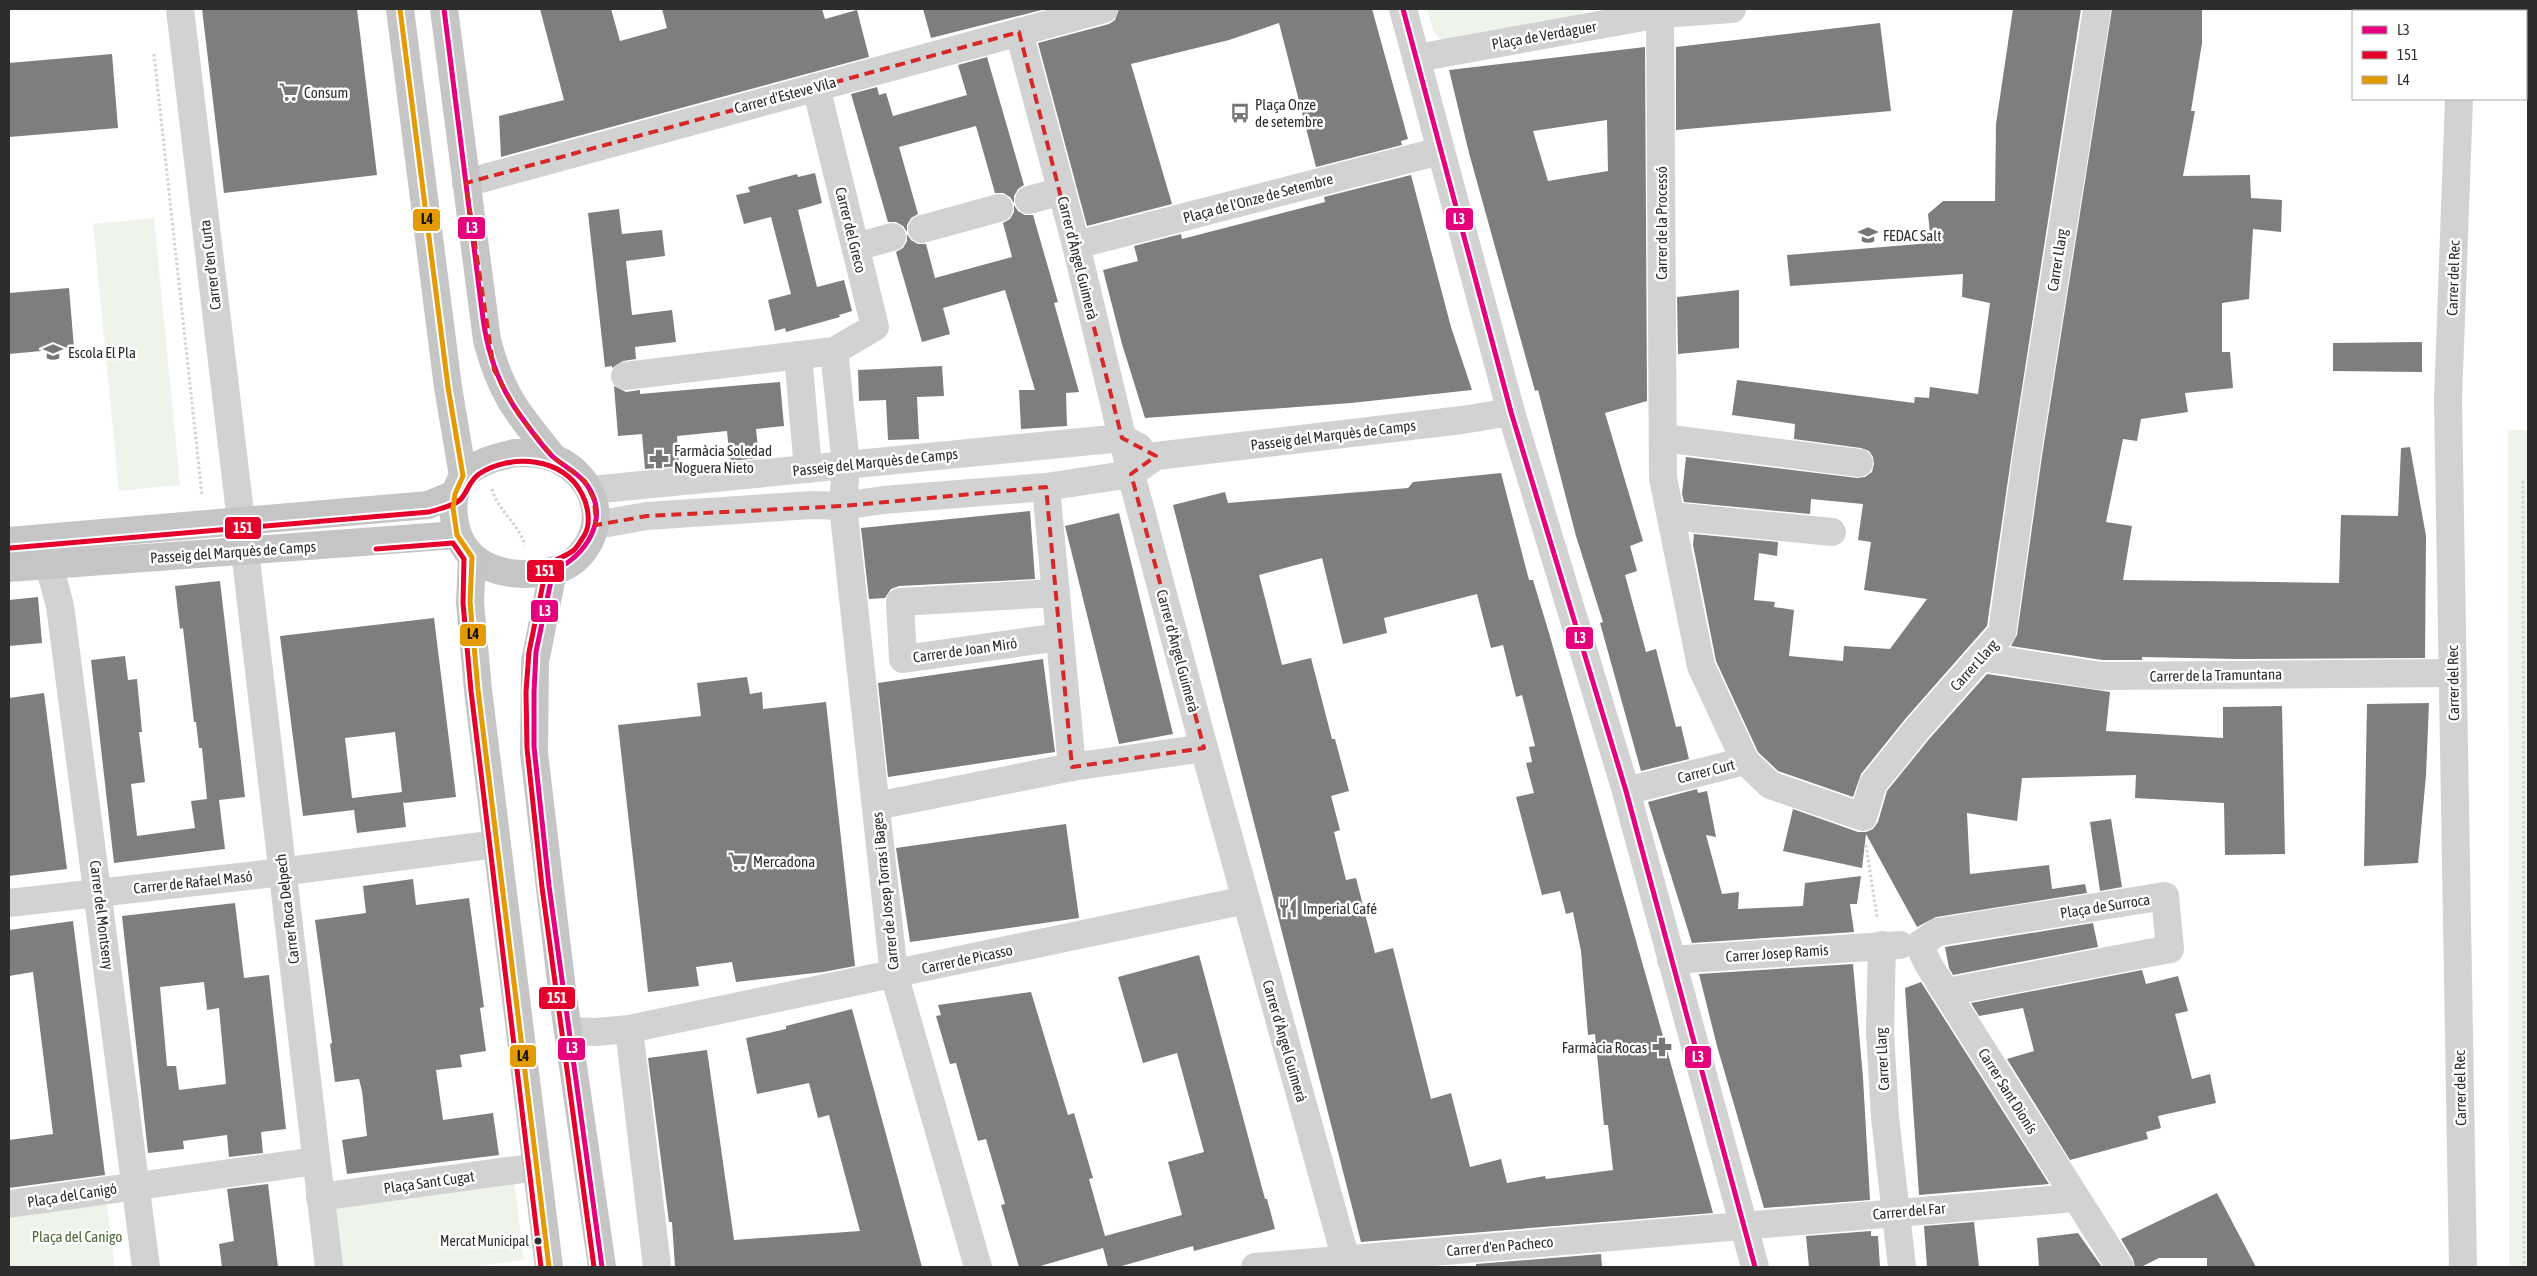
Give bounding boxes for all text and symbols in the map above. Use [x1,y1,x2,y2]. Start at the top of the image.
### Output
legend [2352,10,2527,100]
street label: Plaça de Verdaguer [1490,17,1598,53]
text: L3 [2397,21,2410,38]
text: 151 [2397,46,2418,63]
text: L4 [2397,71,2410,88]
street label: Carrer d'Esteve Vila [732,73,838,117]
supermarket icon: Consum [278,81,300,103]
place label: Consum [304,84,348,101]
place label: Plaça Onze de setembre [1255,96,1323,130]
bus stop icon: Plaça Onze de setembre [1229,102,1251,124]
street label: Carrer de la Processó [1653,166,1670,280]
street label: Plaça de l'Onze de Setembre [1181,170,1335,226]
street label: Carrer del Greco [832,185,870,275]
street label: Carrer d'Àngel Guimerà [1054,195,1102,321]
line badge: L3 [1445,207,1474,231]
line badge: L4 [412,208,441,232]
text: L4 [421,211,433,227]
text: L3 [1453,211,1465,227]
line badge: L3 [457,216,486,240]
street label: Carrer d'en Curta [196,219,224,311]
text: L3 [466,220,478,236]
school or university icon: FEDAC Salt [1857,224,1879,246]
place label: FEDAC Salt [1883,227,1942,244]
street label: Carrer Llarg [2044,227,2070,292]
street label: Carrer del Rec [2443,239,2463,316]
school or university icon: Escola El Pla [42,341,64,363]
place label: Escola El Pla [68,344,136,361]
street label: Passeig del Marquès de Camps [1249,416,1417,454]
place label: Farmàcia Soledad Noguera Nieto [674,442,772,476]
street label: Passeig del Marquès de Camps [791,445,959,479]
pharmacy icon: Farmàcia Soledad Noguera Nieto [648,448,670,470]
line badge: 151 [224,516,262,540]
text: 151 [233,520,253,536]
street label: Passeig del Marquès de Camps [150,538,316,566]
line badge: 151 [526,559,565,583]
text: 151 [535,563,555,579]
street label: Carrer d'Àngel Guimerà [1153,588,1203,714]
line badge: L3 [530,599,559,623]
text: L3 [539,603,551,619]
line badge: L4 [459,623,487,647]
text: L4 [467,626,479,642]
line badge: L3 [1565,626,1594,650]
text: L3 [1574,630,1586,646]
street label: Carrer de Joan Miró [912,634,1018,666]
street label: Carrer Llarg [1947,635,2002,694]
street label: Carrer del Rec [2444,645,2462,721]
street label: Carrer de la Tramuntana [2150,665,2282,685]
street label: Carrer Curt [1676,756,1736,786]
street label: Carrer de Josep Torras i Bages [868,811,902,971]
supermarket icon: Mercadona [727,850,749,872]
street label: Carrer Roca Delpech [272,853,302,965]
place label: Mercadona [753,853,815,870]
street label: Carrer del Montseny [87,859,117,971]
street label: Carrer de Rafael Masó [133,867,253,897]
street label: Plaça de Surroca [2059,890,2151,921]
restaurant icon: Imperial Café [1277,897,1299,919]
place label: Imperial Café [1303,900,1377,917]
street label: Carrer de Picasso [920,941,1014,977]
street label: Carrer Josep Ramis [1725,941,1829,965]
street label: Carrer d'Àngel Guimerà [1259,978,1311,1104]
line badge: 151 [538,986,576,1010]
text: 151 [547,990,567,1006]
street label: Carrer Llarg [1872,1027,1892,1091]
pharmacy icon: Farmàcia Rocas [1651,1036,1673,1058]
line badge: L3 [557,1037,586,1061]
place label: Farmàcia Rocas [1562,1039,1647,1056]
text: L3 [566,1040,578,1056]
line badge: L4 [509,1044,537,1068]
line badge: L3 [1684,1045,1712,1069]
street label: Carrer Sant Dionís [1975,1045,2041,1137]
text: L4 [517,1048,529,1064]
text: L3 [1692,1049,1704,1065]
street label: Carrer del Rec [2451,1050,2469,1126]
street label: Plaça Sant Cugat [383,1167,475,1197]
street label: Plaça del Canigó [26,1180,118,1210]
street label: Carrer del Far [1872,1199,1947,1223]
park label: Plaça del Canigo [32,1228,122,1245]
place label: Mercat Municipal [440,1233,529,1249]
street label: Carrer d'en Pacheco [1446,1233,1554,1259]
marker: Mercat Municipal [533,1236,543,1246]

